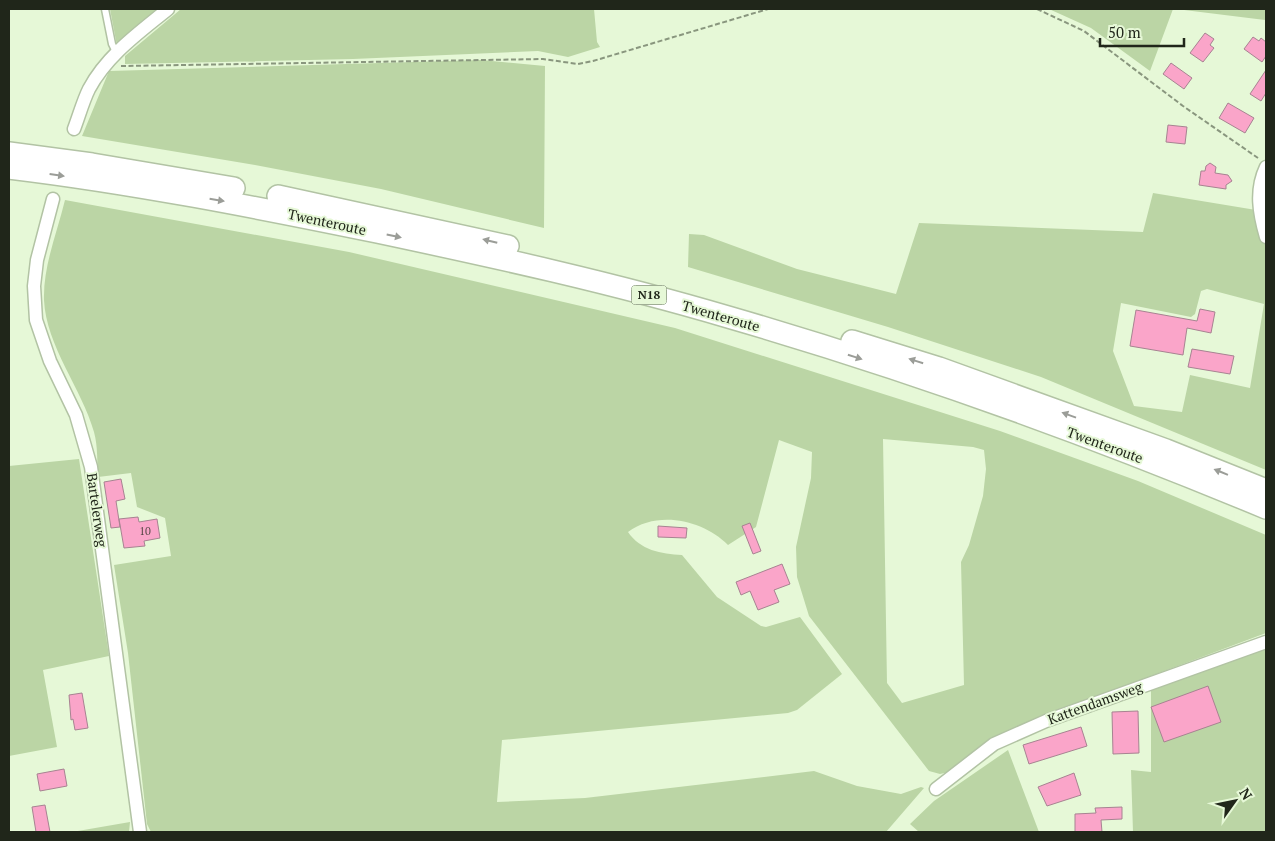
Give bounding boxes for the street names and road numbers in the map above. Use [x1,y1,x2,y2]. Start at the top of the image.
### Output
street label: Twenteroute [286,204,368,239]
road number: N18 [632,286,666,304]
street label: Twenteroute [680,295,762,336]
street label: Twenteroute [1064,422,1146,467]
street label: Bartelerweg [83,472,112,549]
street label: Kattendamsweg [1045,676,1145,728]

